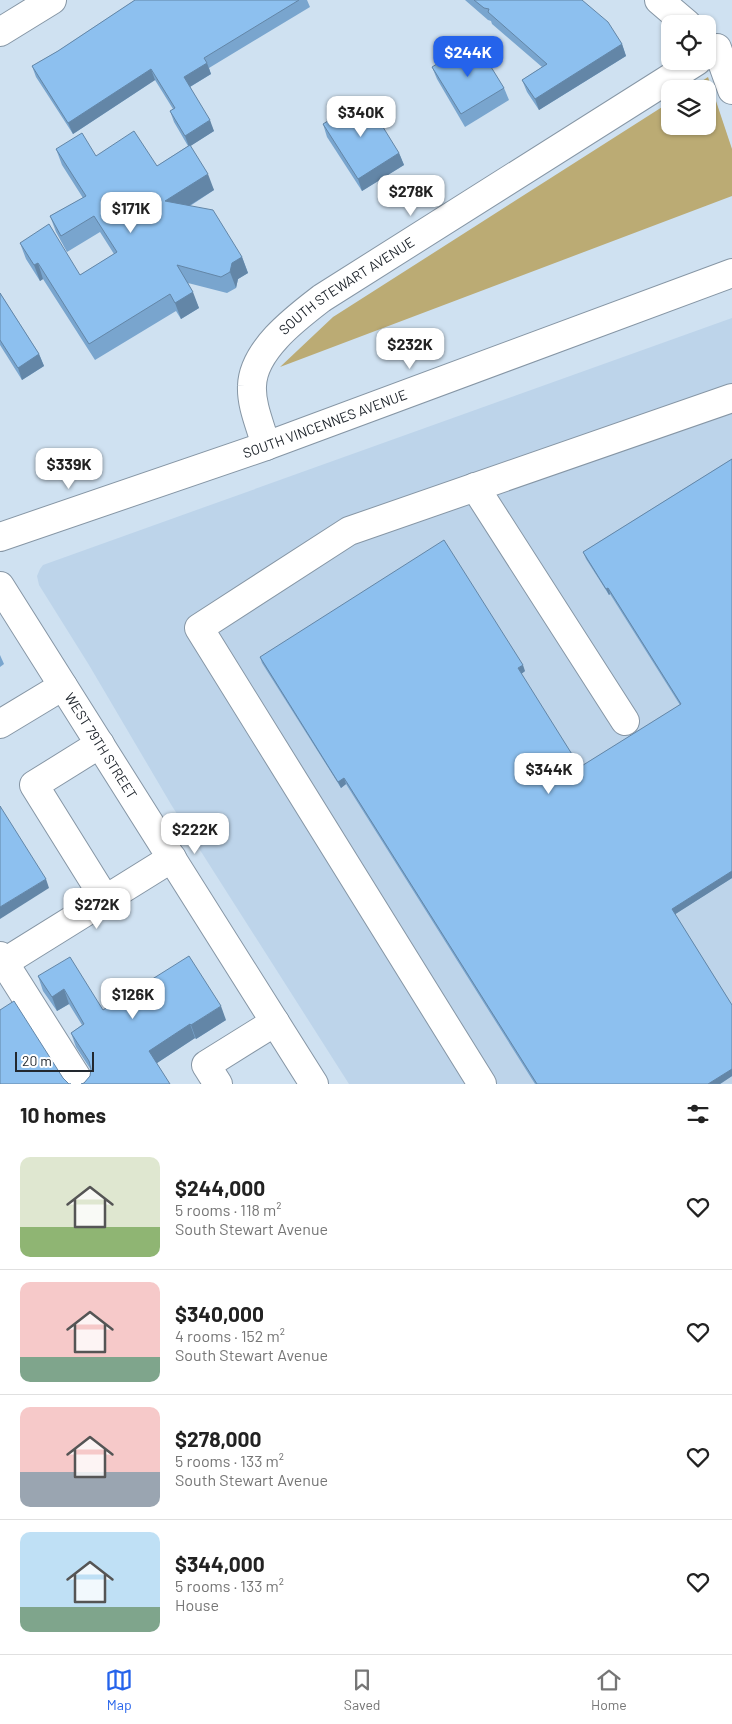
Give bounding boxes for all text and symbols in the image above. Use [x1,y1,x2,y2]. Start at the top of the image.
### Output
map controls [661,15,716,135]
button: locate [661,15,716,70]
pin: $244K [433,36,503,78]
text: $244K [444,42,492,61]
button: layers [661,80,716,135]
pin: $340K [326,96,396,138]
text: $340K [338,102,384,121]
pin: $278K [376,174,446,217]
text: $278K [389,181,433,200]
pin: $171K [96,192,166,234]
text: $171K [112,198,150,217]
street label: SOUTH STEWART AVENUE [275,233,417,338]
pin: $232K [375,328,445,370]
text: $232K [387,334,433,353]
street label: SOUTH VINCENNES AVENUE [240,385,409,461]
pin: $339K [34,448,104,490]
text: $339K [47,454,91,473]
street label: WEST 79TH STREET [61,689,141,802]
pin: $344K [514,752,584,795]
text: $344K [525,759,573,778]
pin: $222K [160,812,230,855]
text: $222K [172,819,218,838]
pin: $272K [62,888,132,930]
text: $272K [74,894,120,913]
pin: $126K [98,978,168,1020]
text: $126K [112,984,154,1003]
scale bar [15,1049,94,1072]
text: 20 m [22,1052,52,1069]
icon: filters [684,1100,712,1128]
text: 10 homes [20,1102,106,1127]
text: $244,000 [175,1175,265,1200]
icon: home [60,1177,120,1237]
icon: heart [684,1193,712,1221]
text: 5 rooms · 118 m² [175,1200,282,1219]
text: South Stewart Avenue [175,1219,328,1238]
text: $340,000 [175,1301,264,1326]
icon: home [60,1302,120,1362]
icon: heart [684,1318,712,1346]
text: 4 rooms · 152 m² [175,1326,285,1345]
text: South Stewart Avenue [175,1345,328,1364]
text: $278,000 [175,1426,261,1451]
icon: home [60,1427,120,1487]
icon: heart [684,1443,712,1471]
text: 5 rooms · 133 m² [175,1451,284,1470]
text: South Stewart Avenue [175,1470,328,1489]
text: $344,000 [175,1551,265,1576]
icon: home [60,1552,120,1612]
icon: heart [684,1568,712,1596]
text: 5 rooms · 133 m² [175,1576,284,1595]
text: House [175,1595,219,1614]
tab: Map [105,1666,133,1713]
tab: Saved [344,1666,381,1713]
tab: Home [591,1666,627,1713]

